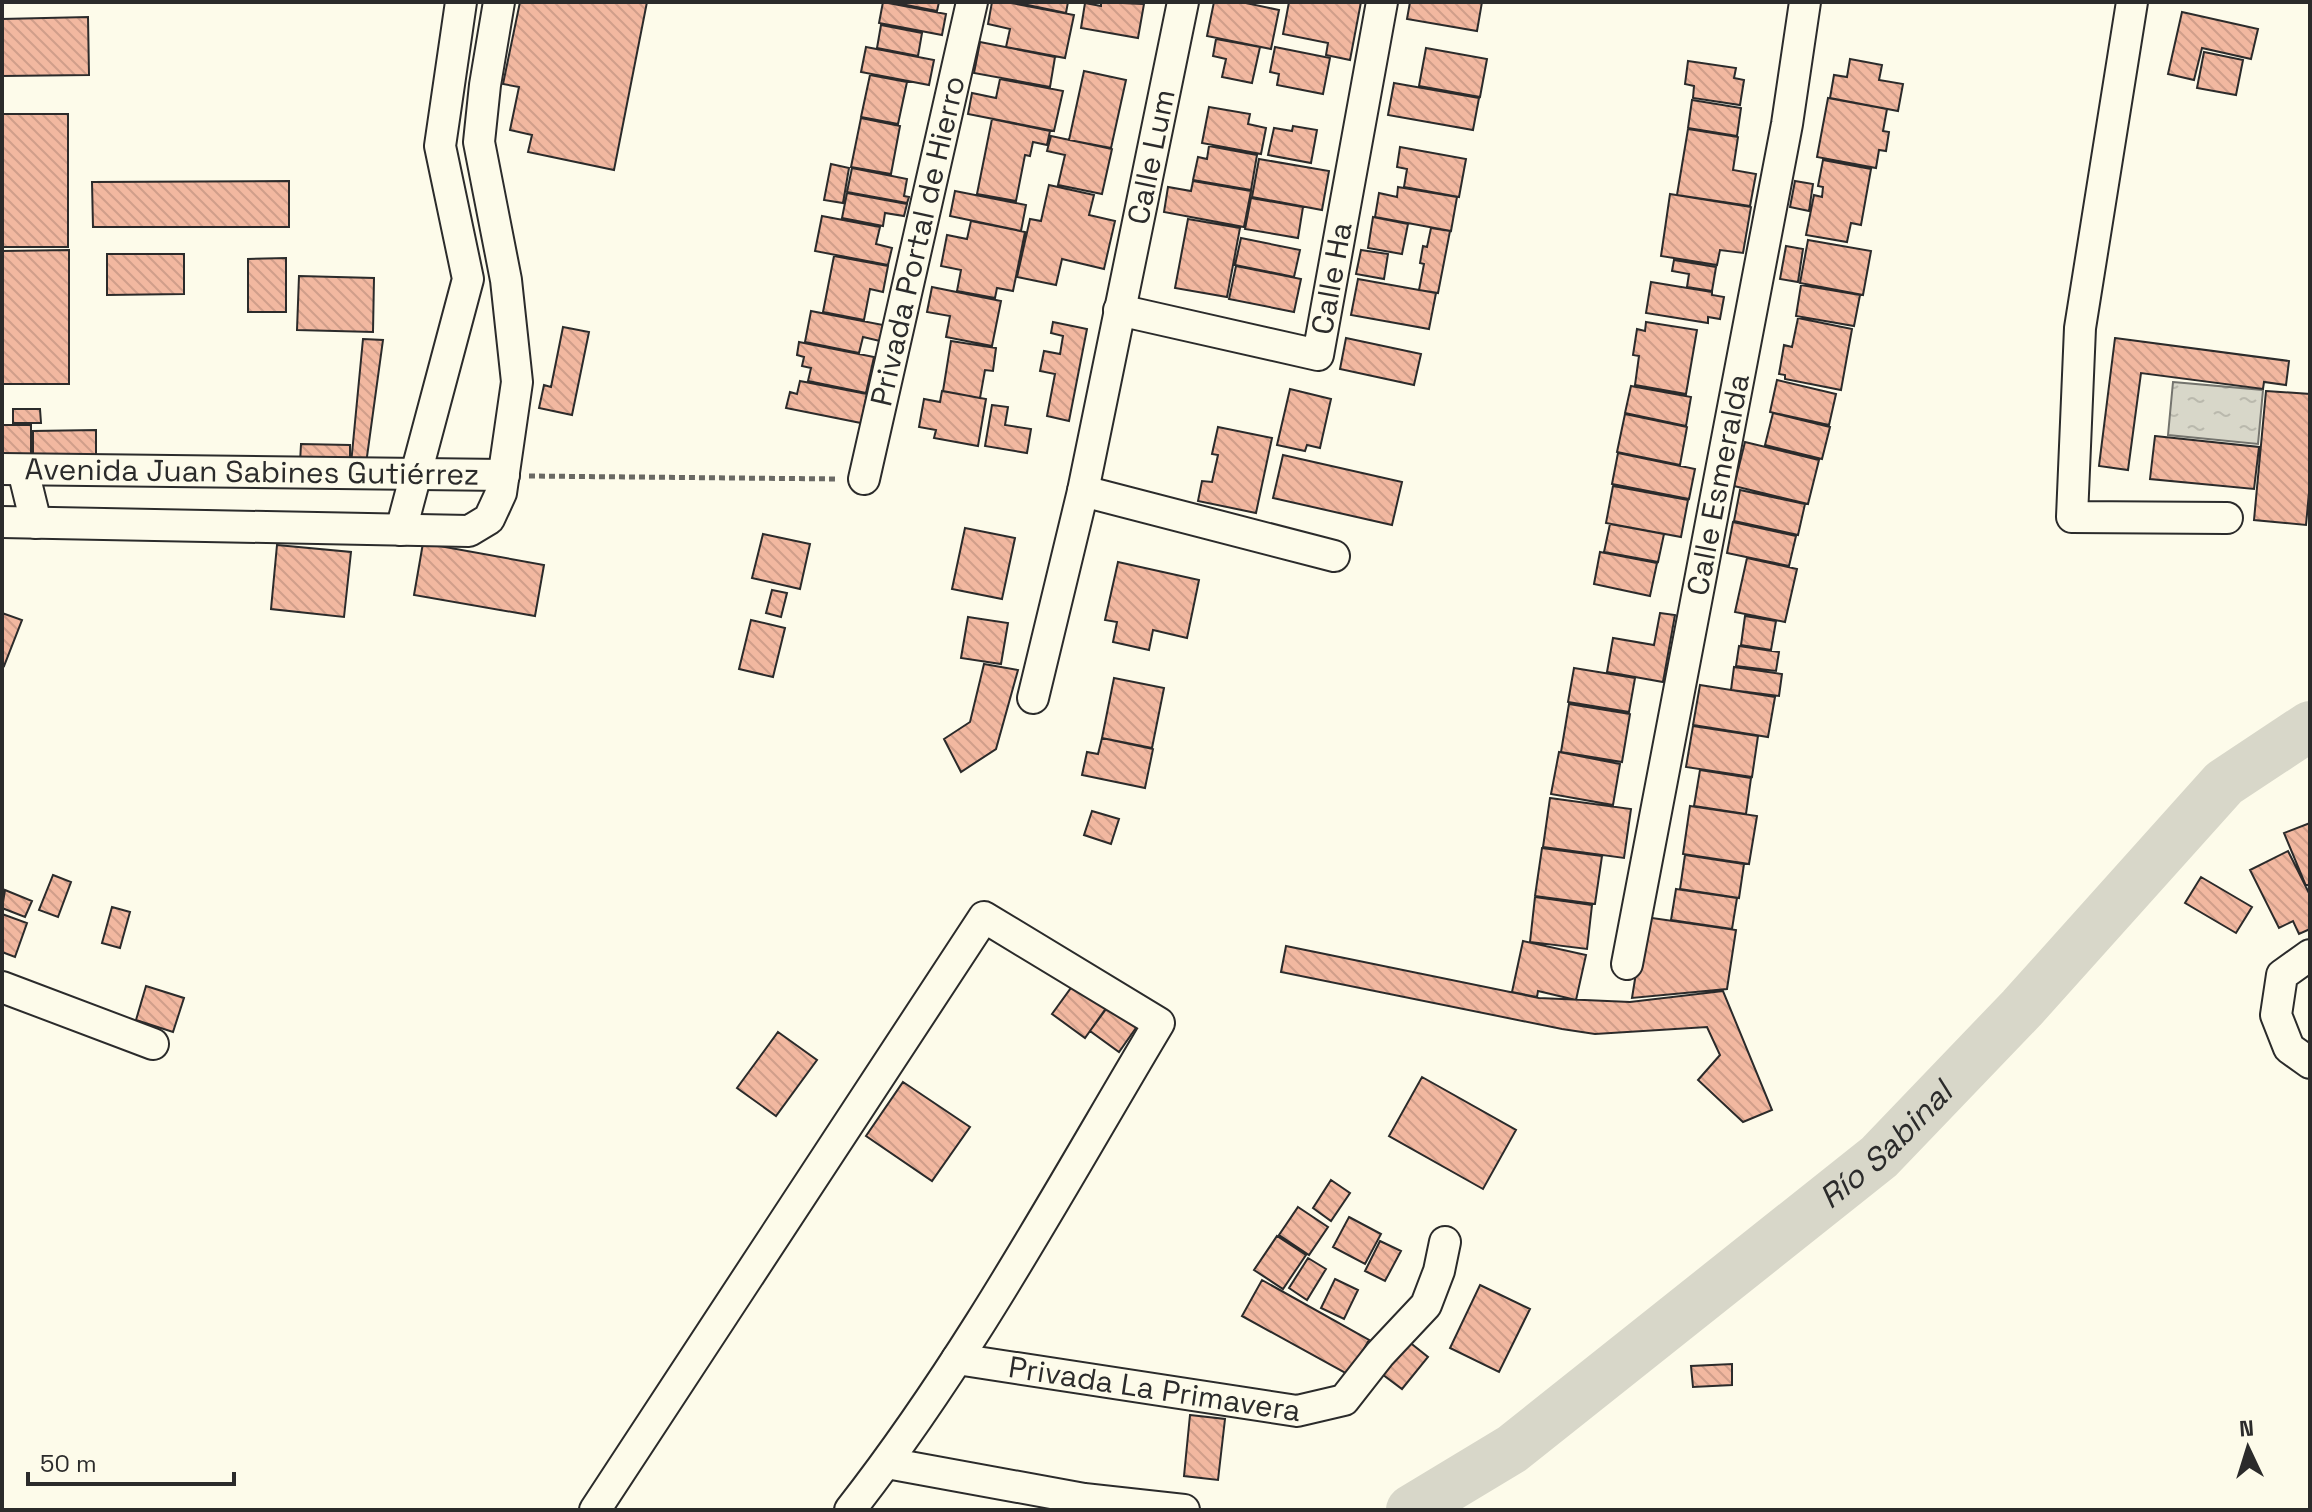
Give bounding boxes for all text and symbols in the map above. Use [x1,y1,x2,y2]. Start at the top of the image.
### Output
street label: Privada Portal de Hierro [861,72,974,410]
street label: Calle Lum [1118,86,1184,228]
street label: Calle Ha [1302,219,1361,338]
street label: Calle Esmeralda [1678,370,1758,599]
street label: Avenida Juan Sabines Gutiérrez [24,449,480,494]
water label: Río Sabinal [1811,1071,1963,1217]
street label: Privada La Primavera [1006,1347,1304,1430]
north arrow [2208,1408,2288,1488]
text: N [2238,1414,2255,1443]
scale bar [28,1436,234,1486]
text: 50 m [40,1448,97,1479]

